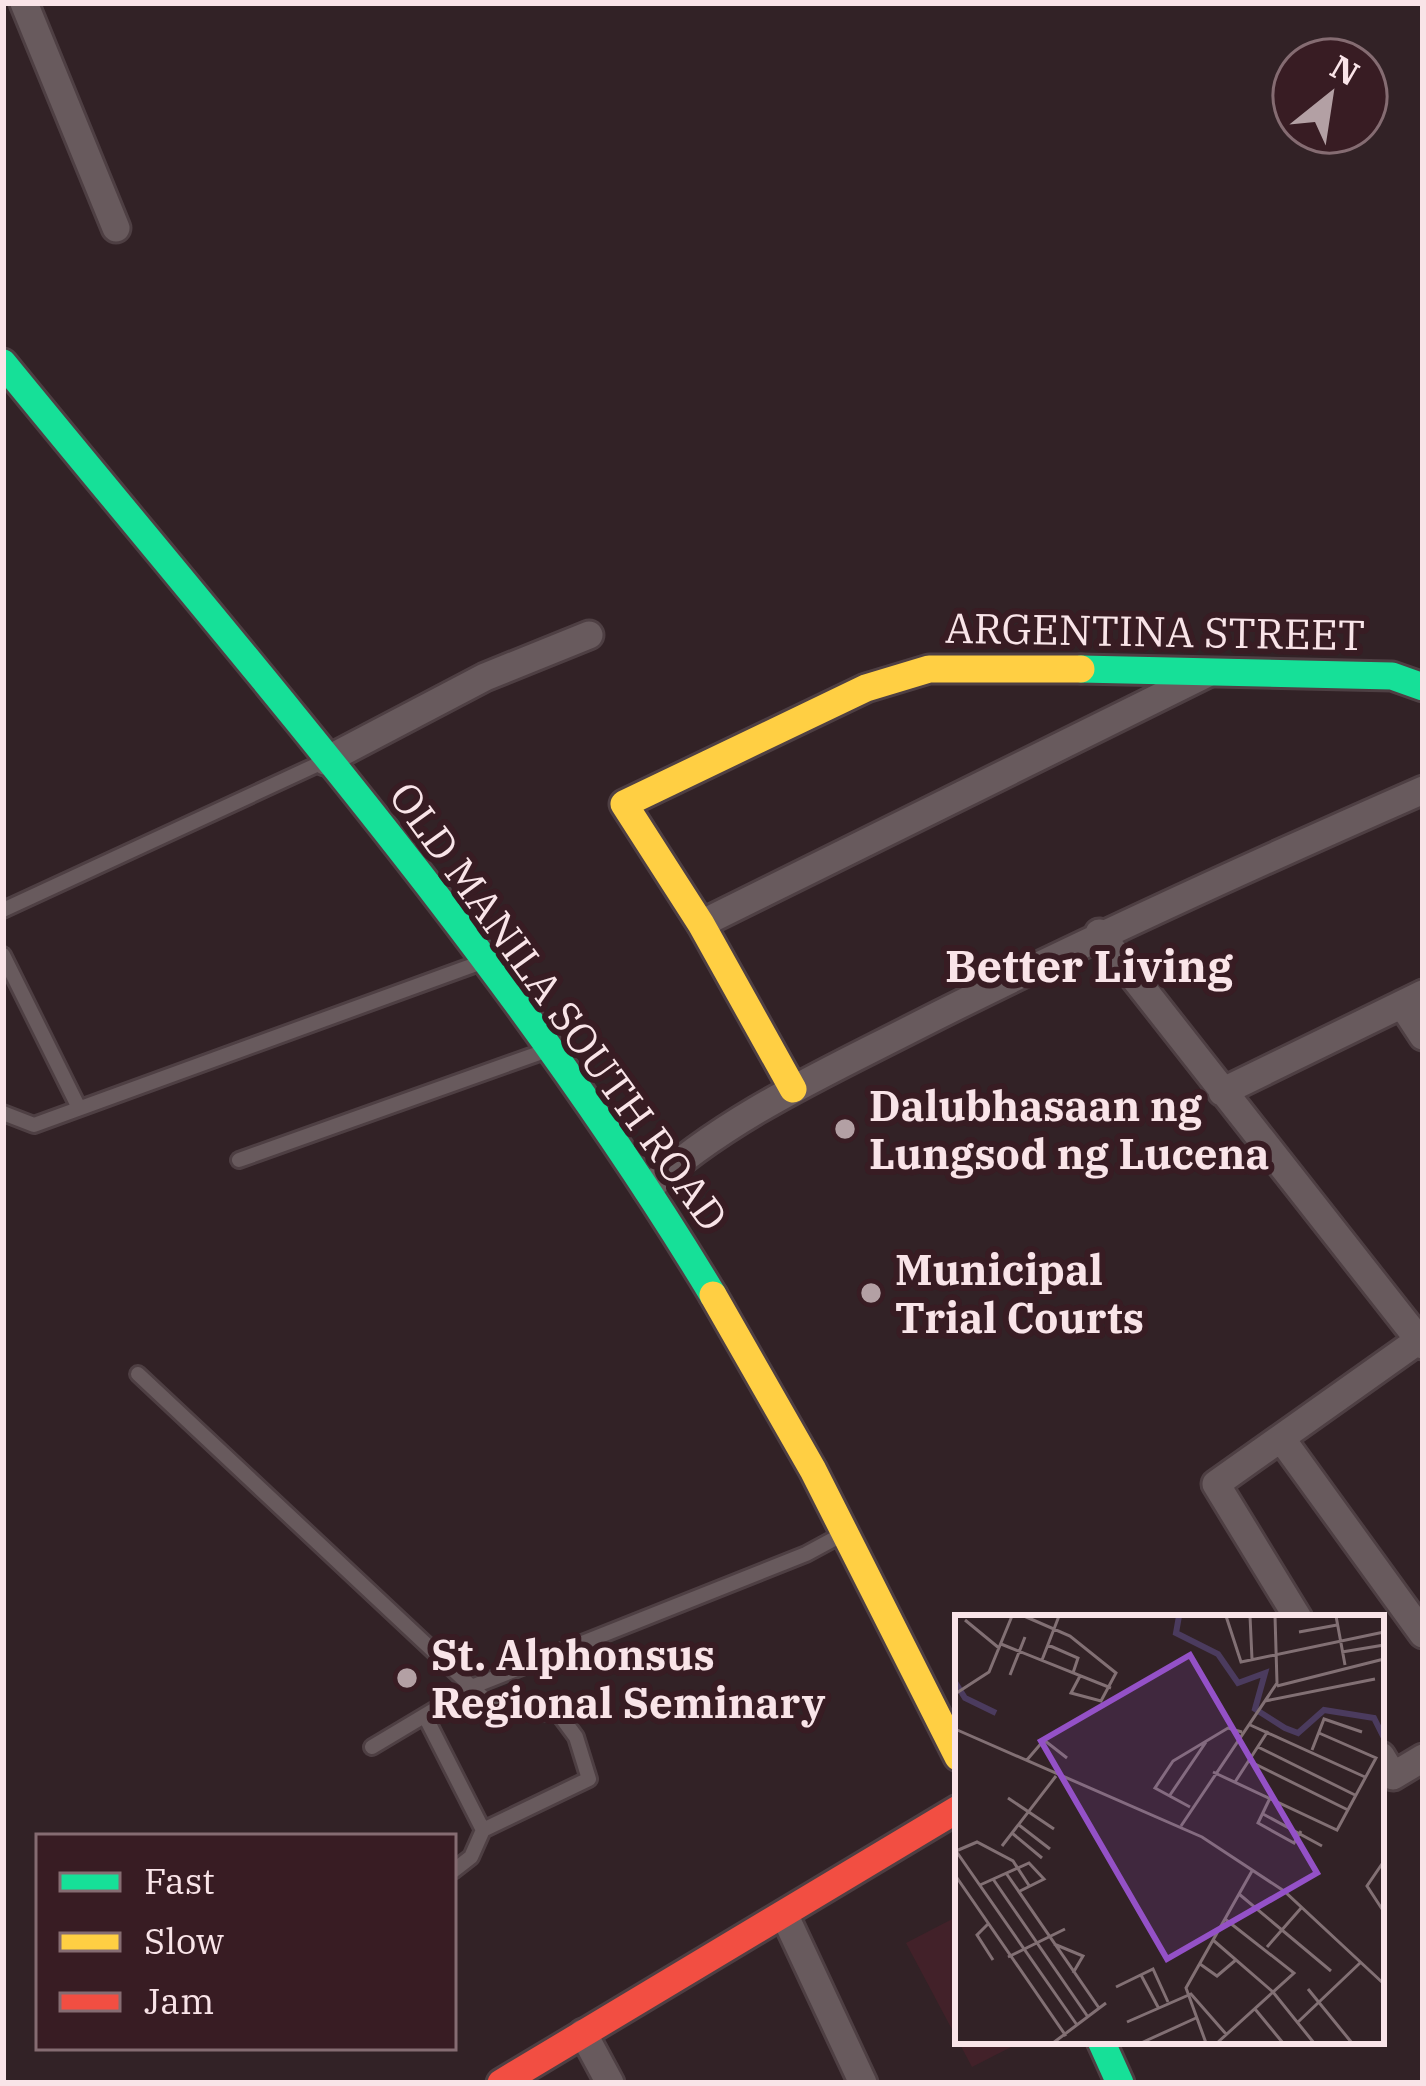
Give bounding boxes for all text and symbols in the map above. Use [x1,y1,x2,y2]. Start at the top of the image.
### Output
north arrow [1270,36,1390,156]
text: N [1323,44,1367,95]
street label: ARGENTINA STREET [944,600,1366,662]
street label: OLD MANILA SOUTH ROAD [377,771,741,1241]
district label: Better Living [945,936,1233,994]
place label: Dalubhasaan ng Lungsod ng Lucena [869,1078,1269,1181]
marker: Dalubhasaan ng Lungsod ng Lucena [832,1116,858,1142]
place label: Municipal Trial Courts [895,1242,1144,1345]
marker: Municipal Trial Courts [858,1280,884,1306]
inset map [955,1615,1384,2044]
place label: St. Alphonsus Regional Seminary [431,1627,825,1730]
marker: St. Alphonsus Regional Seminary [394,1665,420,1691]
legend [36,1834,456,2050]
text: Fast [144,1857,215,1904]
text: Slow [144,1917,224,1964]
text: Jam [144,1977,214,2024]

